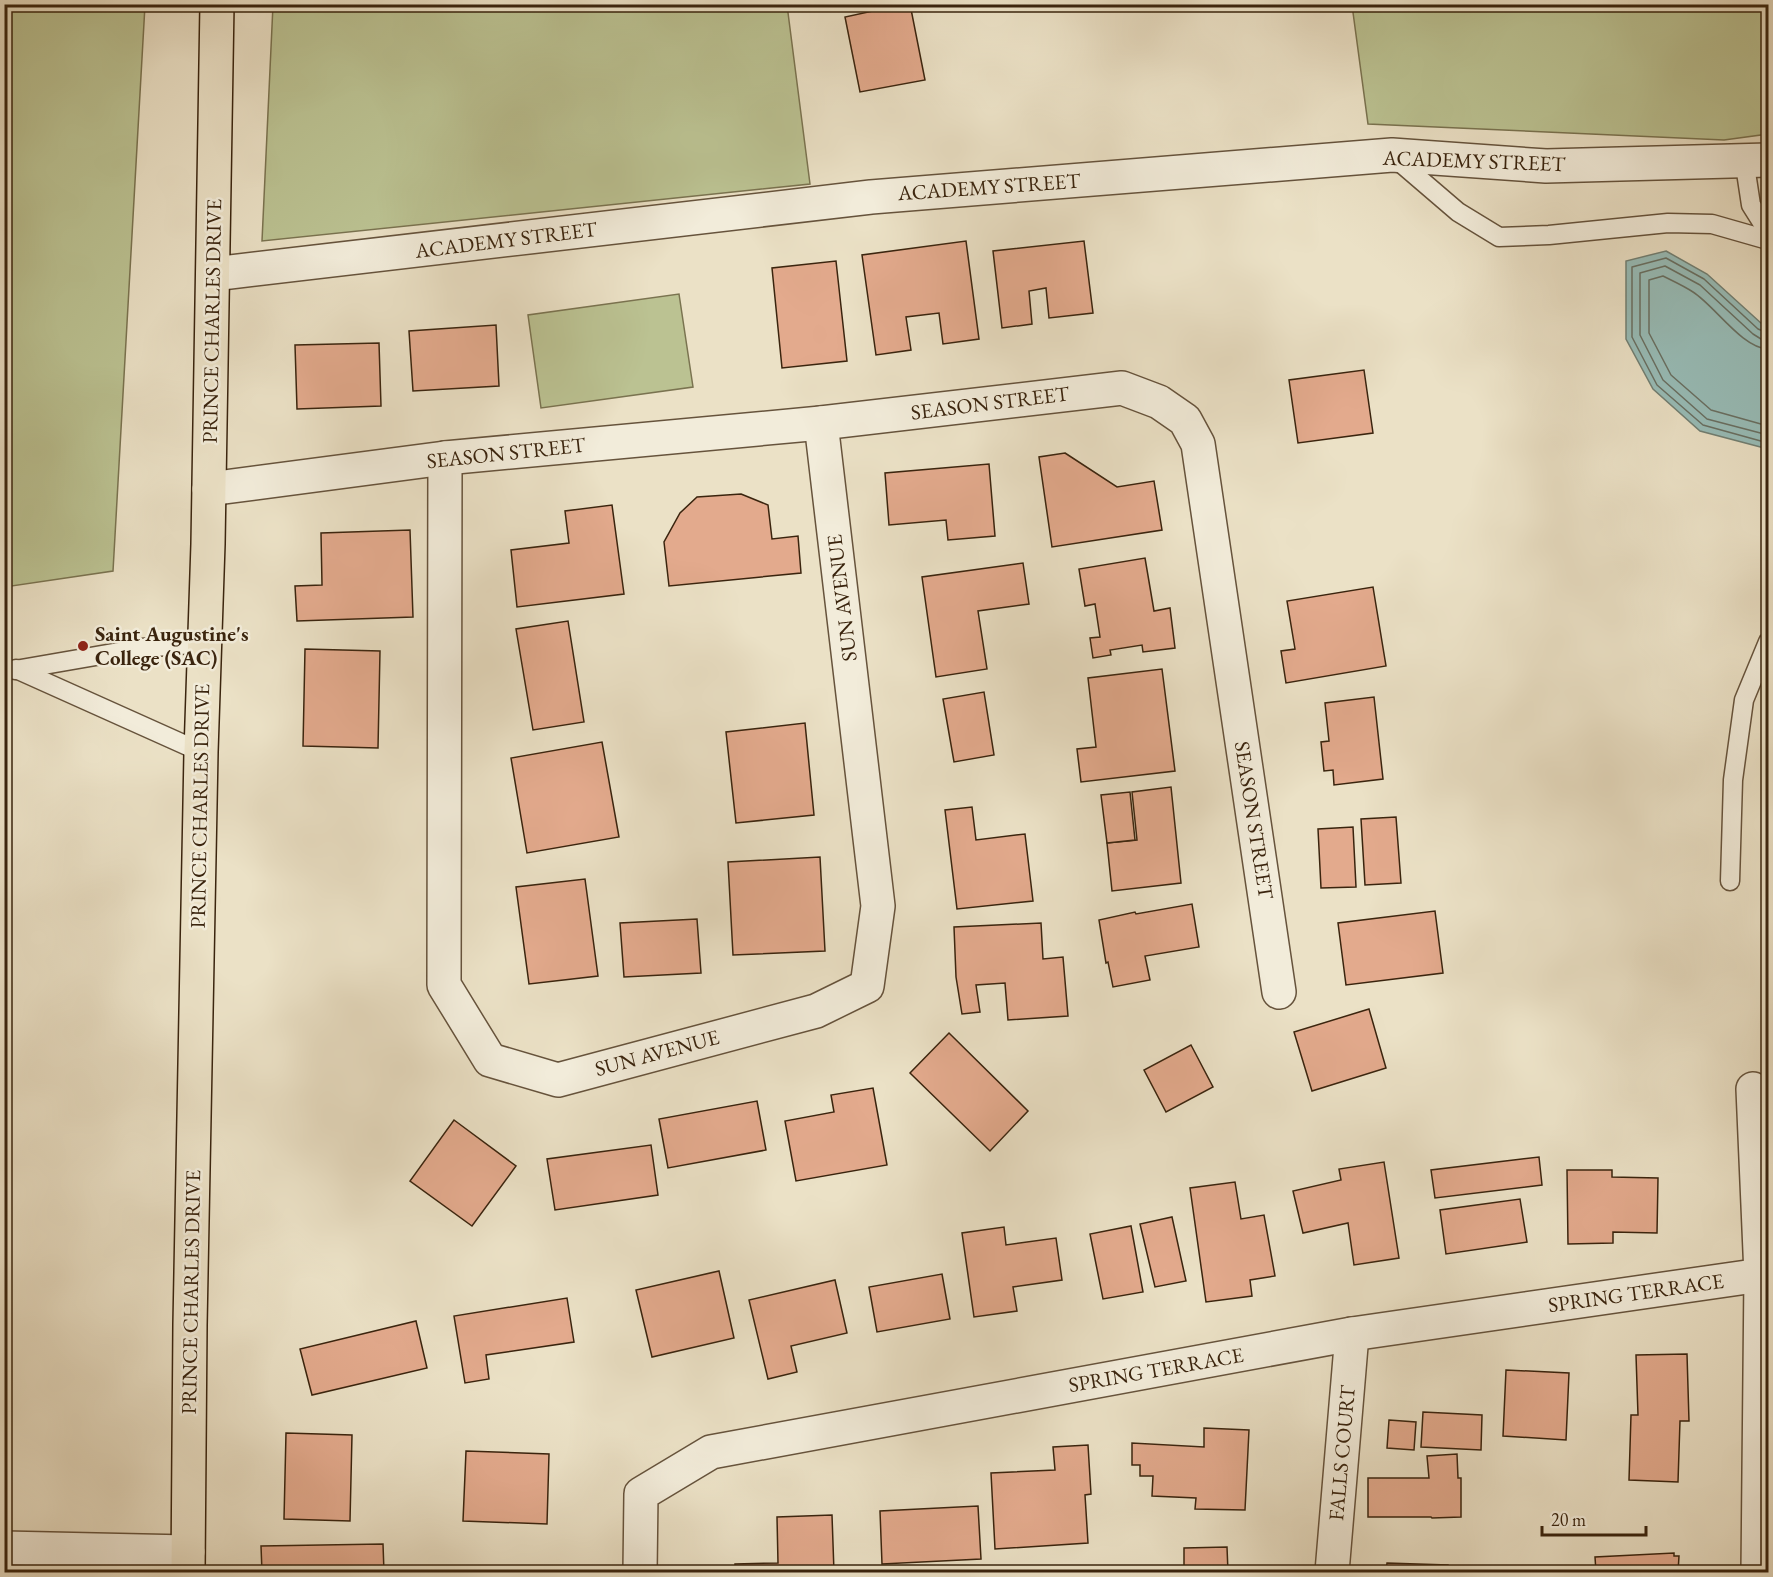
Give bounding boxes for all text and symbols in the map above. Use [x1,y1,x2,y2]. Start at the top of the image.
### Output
street label: ACADEMY STREET [1381,144,1567,177]
street label: ACADEMY STREET [896,167,1082,206]
street label: PRINCE CHARLES DRIVE [196,198,227,444]
street label: ACADEMY STREET [413,215,599,264]
street label: SEASON STREET [909,379,1072,426]
street label: SEASON STREET [425,431,588,474]
street label: SUN AVENUE [820,533,863,663]
place label: Saint Augustine's College (SAC) [95,620,248,671]
marker: Saint Augustine's College (SAC) [76,639,90,653]
street label: PRINCE CHARLES DRIVE [184,683,215,929]
street label: SEASON STREET [1229,739,1280,902]
street label: SUN AVENUE [592,1023,722,1082]
street label: PRINCE CHARLES DRIVE [175,1169,206,1415]
street label: SPRING TERRACE [1546,1267,1726,1318]
street label: SPRING TERRACE [1066,1341,1246,1398]
street label: FALLS COURT [1322,1383,1361,1522]
scale bar [1542,1499,1646,1537]
text: 20 m [1551,1508,1586,1531]

